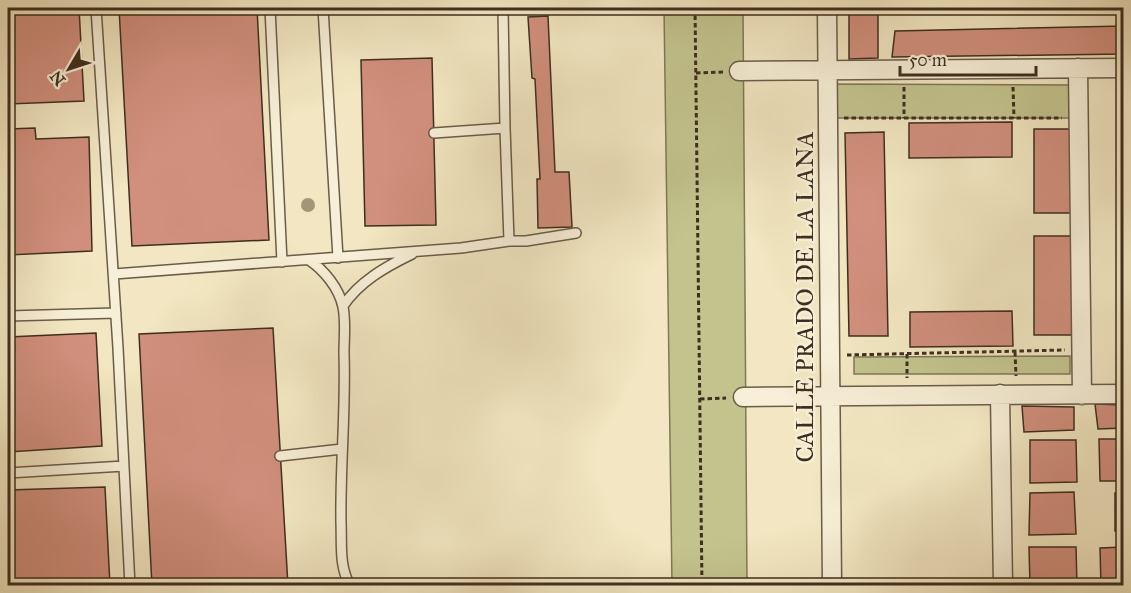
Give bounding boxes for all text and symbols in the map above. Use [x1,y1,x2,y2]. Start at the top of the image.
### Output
north arrow [39,39,99,99]
scale bar [900,39,1036,77]
text: 50 m [909,49,947,71]
text: N [46,67,69,89]
street label: CALLE PRADO DE LA LANA [790,131,820,463]

